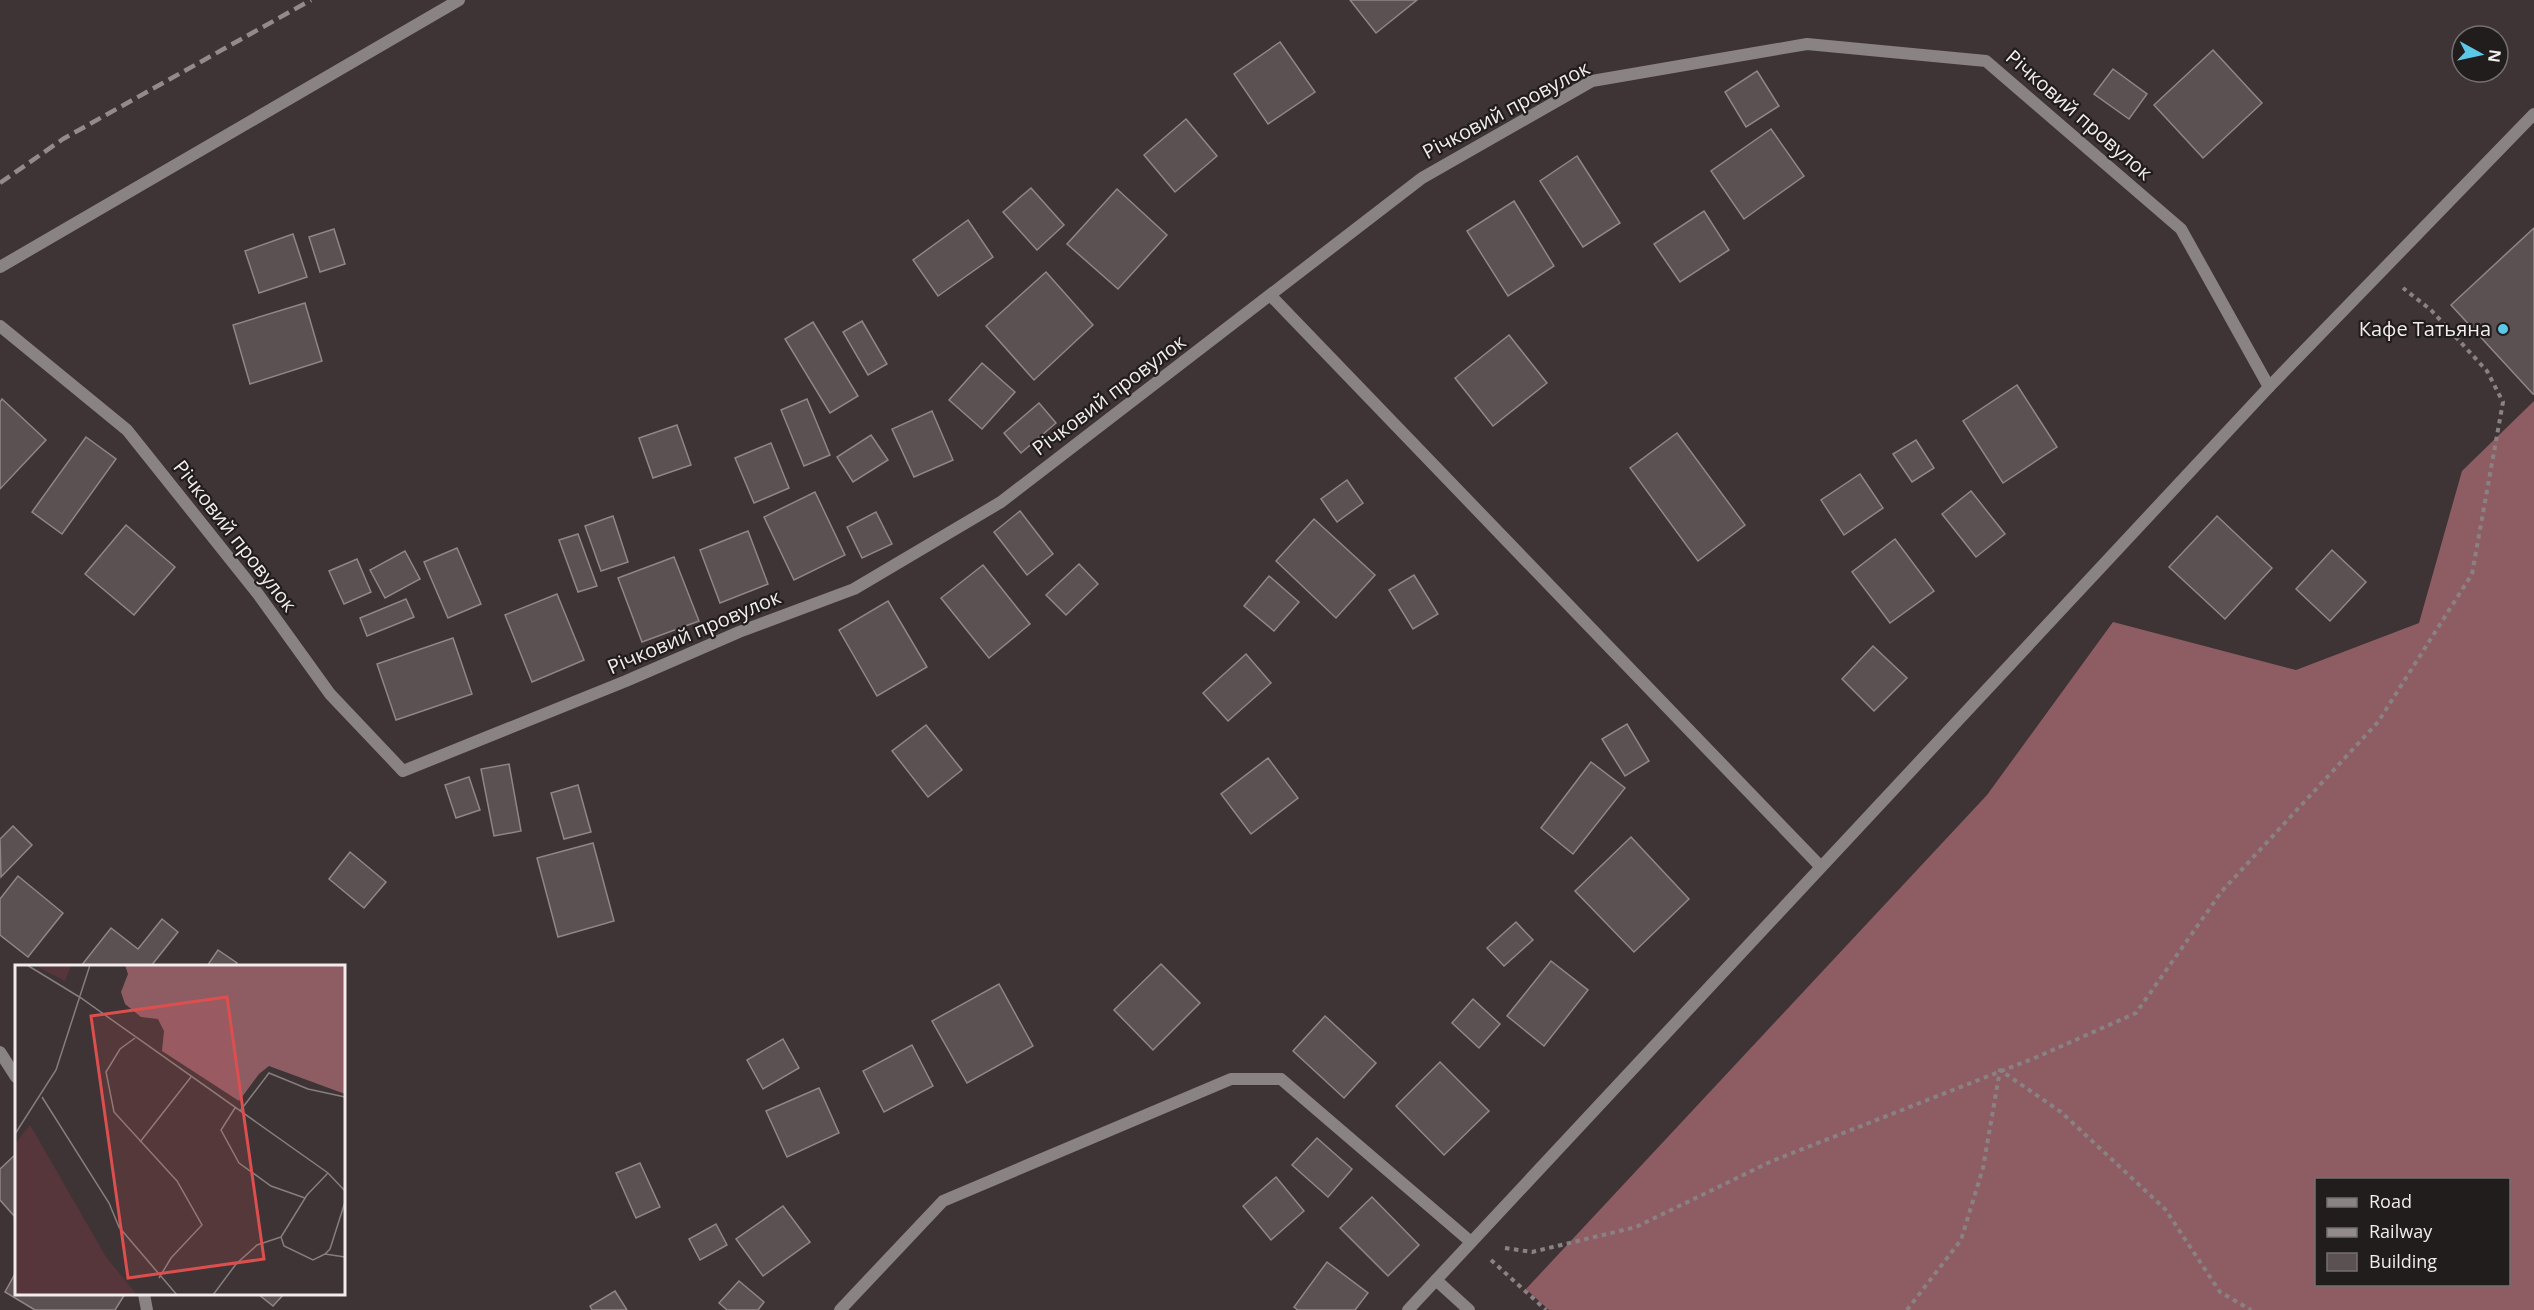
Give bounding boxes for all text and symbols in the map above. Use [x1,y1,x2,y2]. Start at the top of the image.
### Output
north arrow [2450,24,2510,84]
street label: Річковий провулок [2000,44,2159,186]
text: N [2483,48,2507,64]
street label: Річковий провулок [1417,54,1595,165]
place label: Кафе Татьяна [2359,315,2491,342]
marker: Кафе Татьяна [2496,322,2510,336]
street label: Річковий провулок [1026,328,1191,461]
street label: Річковий провулок [168,454,304,618]
street label: Річковий провулок [603,583,785,680]
inset map [15,965,345,1295]
legend [2315,1178,2510,1286]
text: Road [2369,1189,2412,1213]
text: Railway [2369,1219,2433,1243]
text: Building [2369,1249,2437,1273]

